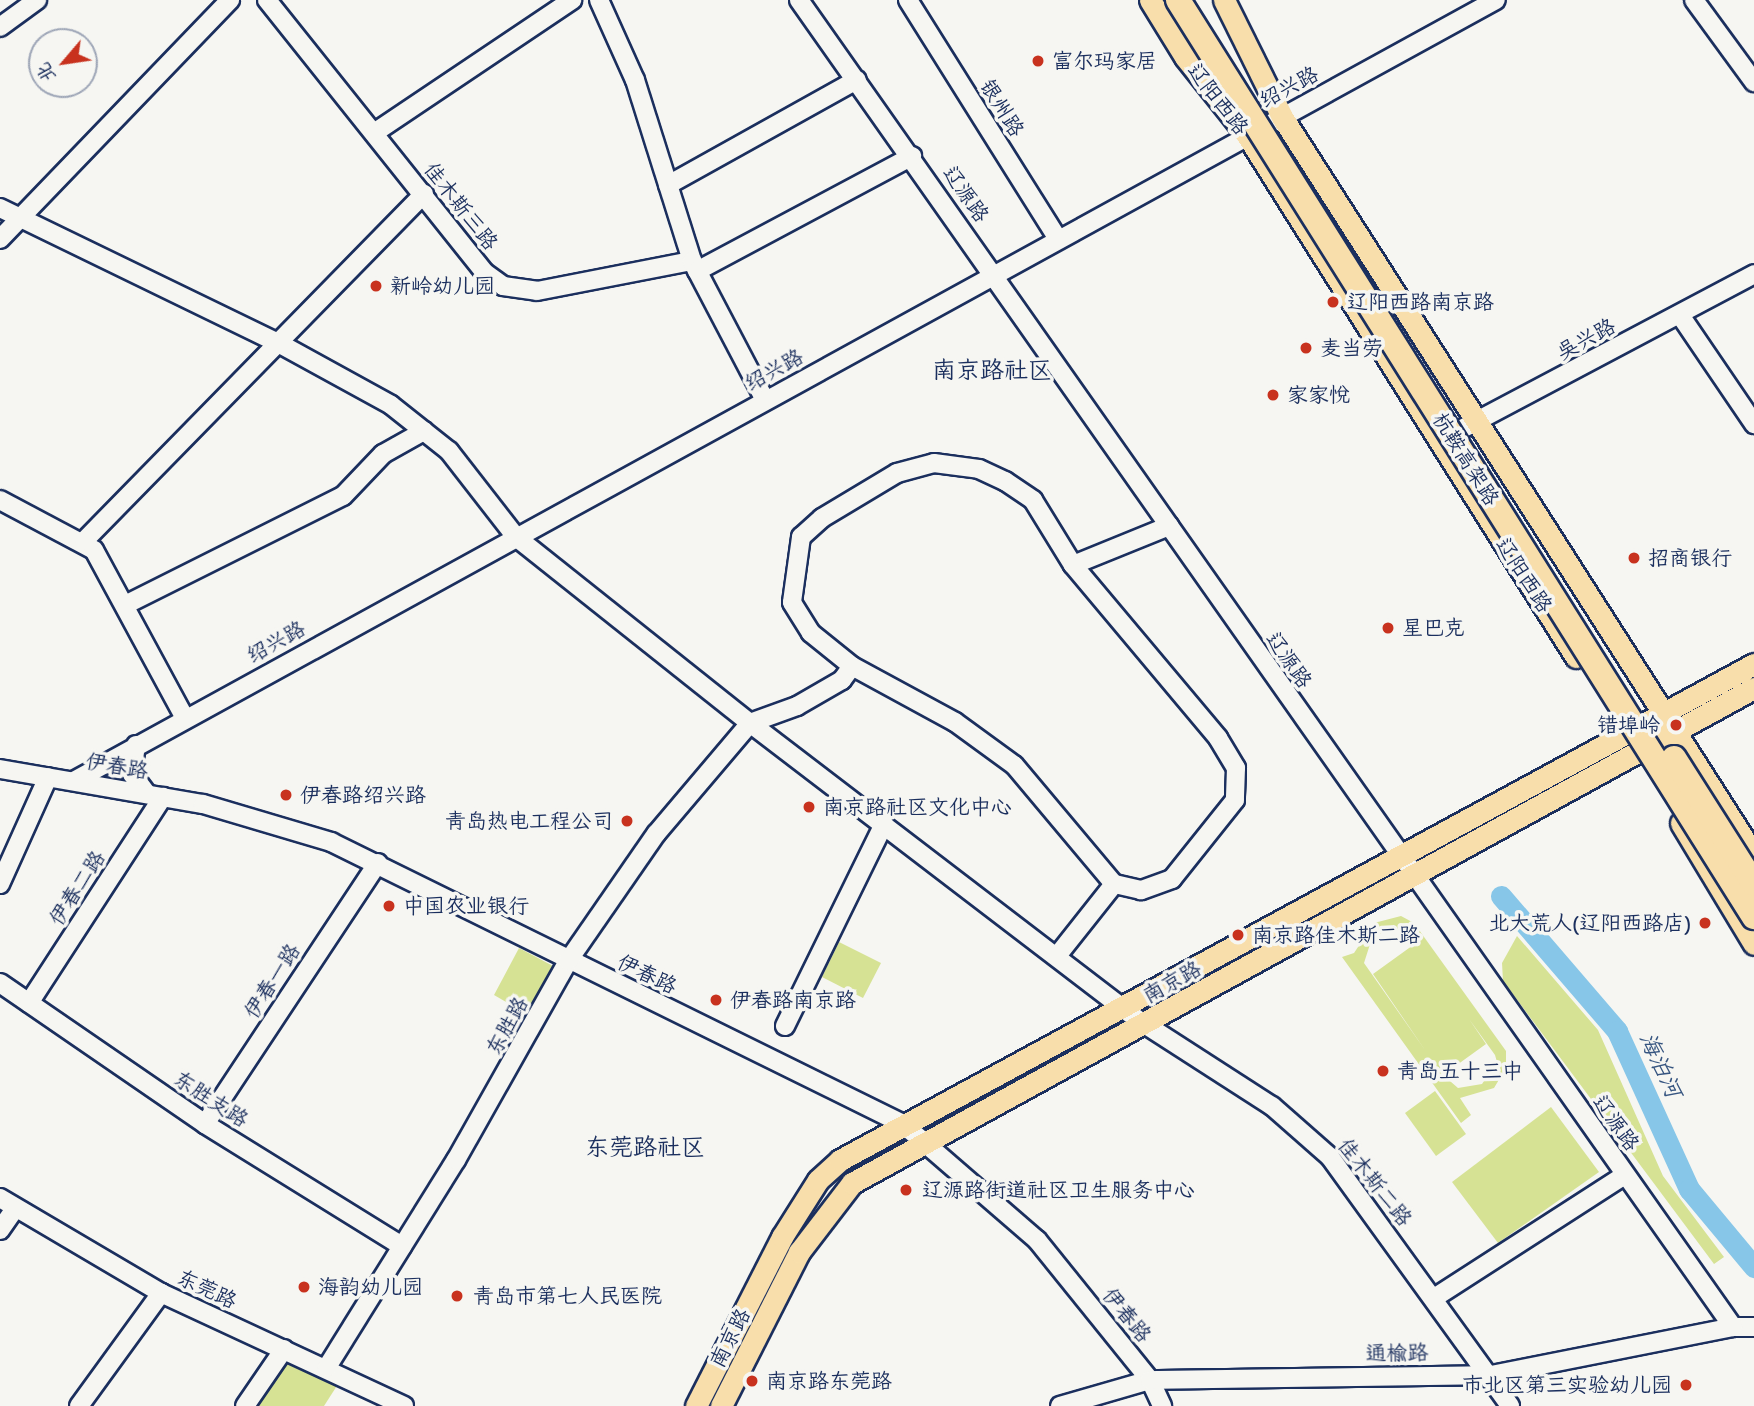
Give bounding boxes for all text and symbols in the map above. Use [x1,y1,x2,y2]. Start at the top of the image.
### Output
north arrow [28,28,98,98]
place label: 富尔玛家居 [1052,48,1157,74]
marker: 富尔玛家居 [1030,53,1046,69]
street label: 辽阳西路 [1182,58,1254,140]
text: 北 [31,59,61,86]
street label: 绍兴路 [1255,61,1323,113]
street label: 银州路 [975,75,1029,141]
street label: 佳木斯三路 [419,157,503,255]
street label: 辽源路 [938,161,994,227]
place label: 新岭幼儿园 [390,273,495,299]
marker: 新岭幼儿园 [368,278,384,294]
place label: 辽阳西路南京路 [1347,289,1494,315]
marker: 辽阳西路南京路 [1325,294,1341,310]
street label: 吴兴路 [1552,313,1620,365]
place label: 麦当劳 [1320,335,1383,361]
marker: 麦当劳 [1298,340,1314,356]
street label: 绍兴路 [740,344,808,396]
district label: 南京路社区 [932,356,1052,384]
place label: 家家悦 [1287,382,1350,408]
marker: 家家悦 [1265,387,1281,403]
street label: 杭鞍高架路 [1427,408,1505,510]
street label: 辽阳西路 [1491,533,1557,617]
place label: 招商银行 [1648,545,1732,571]
marker: 招商银行 [1626,550,1642,566]
place label: 星巴克 [1402,615,1465,641]
street label: 绍兴路 [242,616,310,668]
marker: 星巴克 [1380,620,1396,636]
street label: 辽源路 [1261,627,1317,693]
place label: 错埠岭 [1597,712,1660,738]
marker: 错埠岭 [1666,715,1686,735]
street label: 伊春路 [84,748,150,784]
place label: 伊春路绍兴路 [300,782,426,808]
marker: 伊春路绍兴路 [278,787,294,803]
place label: 南京路社区文化中心 [823,794,1012,820]
marker: 南京路社区文化中心 [801,799,817,815]
place label: 青岛热电工程公司 [445,808,613,834]
marker: 青岛热电工程公司 [619,813,635,829]
street label: 伊春二路 [44,846,110,930]
place label: 中国农业银行 [403,893,529,919]
marker: 中国农业银行 [381,898,397,914]
place label: 北大荒人(辽阳西路店) [1488,910,1691,936]
marker: 北大荒人(辽阳西路店) [1697,915,1713,931]
place label: 南京路佳木斯二路 [1252,922,1420,948]
marker: 南京路佳木斯二路 [1230,927,1246,943]
street label: 伊春一路 [239,939,305,1023]
street label: 伊春路 [613,949,681,999]
street label: 南京路 [1138,956,1206,1008]
place label: 伊春路南京路 [730,987,856,1013]
street label: 东胜路 [481,992,533,1060]
marker: 伊春路南京路 [708,992,724,1008]
water label: 海泊河 [1634,1028,1688,1102]
place label: 青岛五十三中 [1397,1058,1523,1084]
marker: 青岛五十三中 [1375,1063,1391,1079]
street label: 东胜支路 [169,1066,253,1132]
street label: 辽源路 [1587,1090,1645,1156]
district label: 东莞路社区 [585,1133,705,1161]
street label: 佳木斯二路 [1333,1133,1417,1231]
place label: 辽源路街道社区卫生服务中心 [922,1177,1195,1203]
marker: 辽源路街道社区卫生服务中心 [896,1180,916,1200]
street label: 东莞路 [173,1264,241,1314]
place label: 海韵幼儿园 [318,1274,423,1300]
marker: 海韵幼儿园 [296,1279,312,1295]
place label: 青岛市第七人民医院 [473,1283,662,1309]
street label: 伊春路 [1097,1283,1157,1347]
marker: 青岛市第七人民医院 [447,1286,467,1306]
street label: 南京路 [704,1304,756,1372]
street label: 通榆路 [1365,1340,1429,1366]
place label: 南京路东莞路 [766,1368,892,1394]
place label: 市北区第三实验幼儿园 [1462,1372,1672,1398]
marker: 南京路东莞路 [744,1373,760,1389]
marker: 市北区第三实验幼儿园 [1678,1377,1694,1393]

